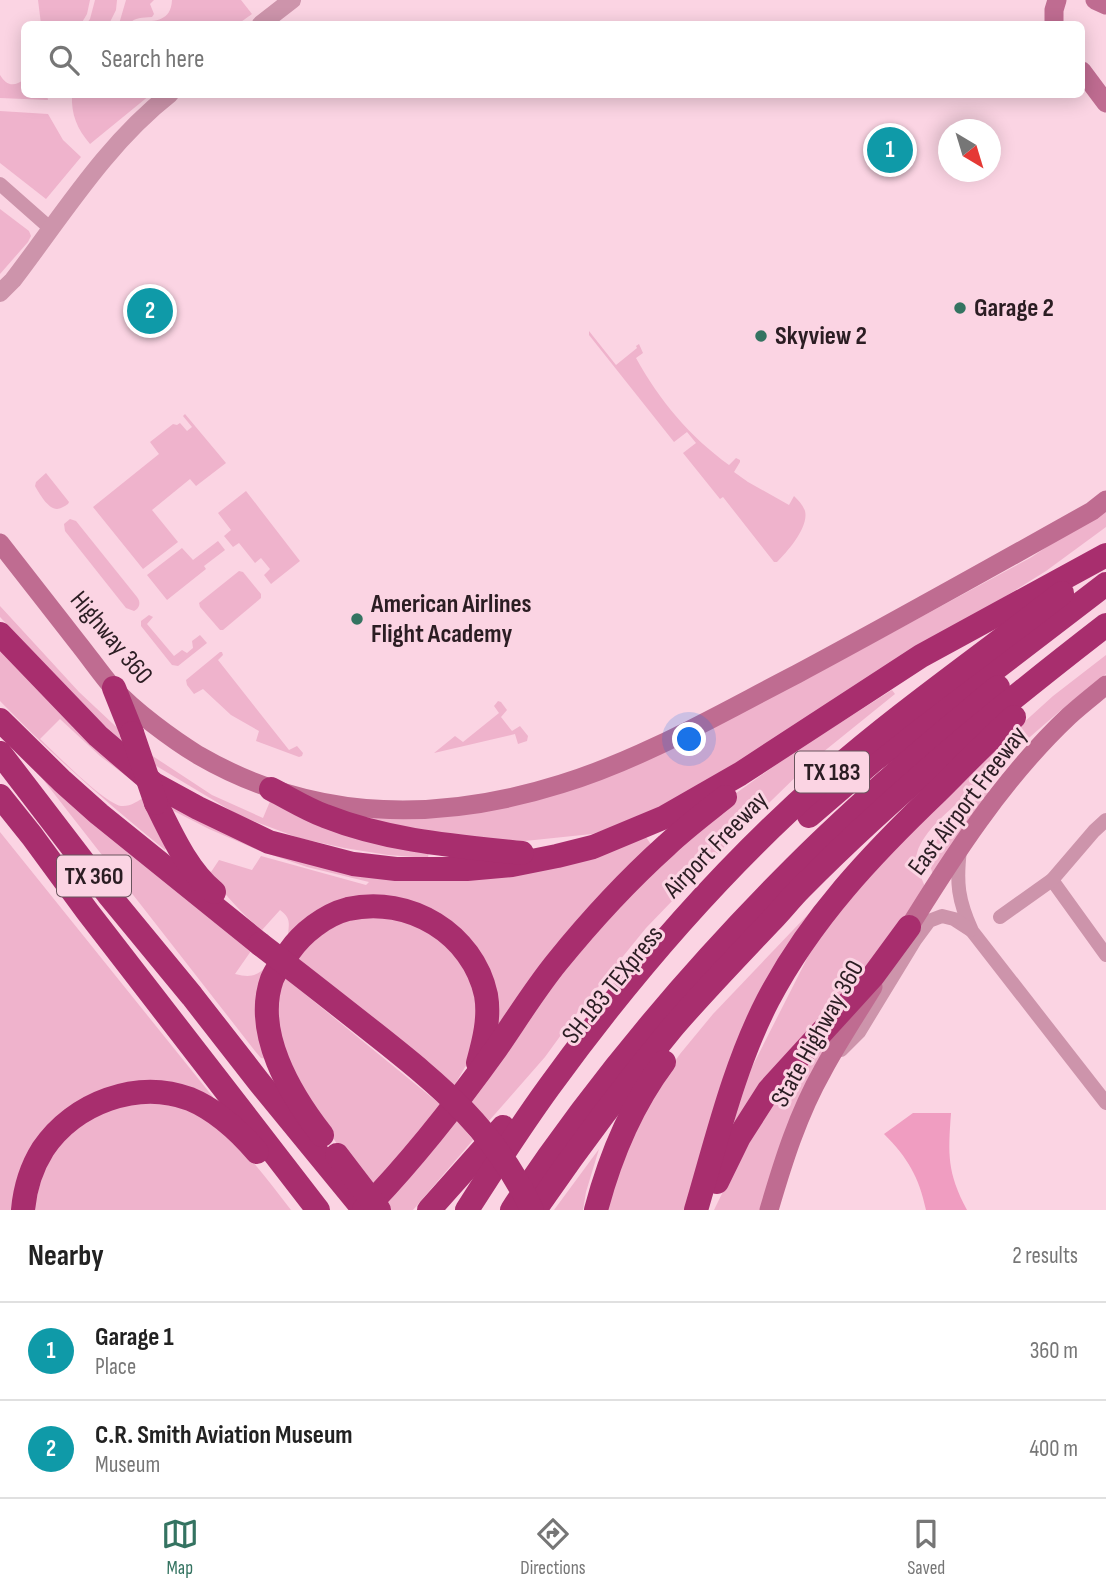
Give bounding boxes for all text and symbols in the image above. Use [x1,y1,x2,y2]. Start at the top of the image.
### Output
search box [21,21,1085,98]
icon: search [45,41,83,79]
text: Search here [101,44,204,75]
north arrow [938,119,1001,182]
pin: 1 [867,124,913,176]
pin: 2 [127,285,173,337]
place label: Garage 2 [974,293,1054,324]
marker: Garage 2 [952,300,968,316]
place label: Skyview 2 [775,321,867,352]
marker: Skyview 2 [753,328,769,344]
street label: Highway 360 [63,585,159,691]
place label: American Airlines Flight Academy [370,589,532,650]
marker: American Airlines Flight Academy [349,611,365,627]
street label: East Airport Freeway [902,720,1034,882]
your location [672,722,706,756]
road number: TX 183 [795,752,869,792]
street label: Airport Freeway [657,785,775,906]
road number: TX 360 [57,856,131,896]
street label: SH 183 TEXpress [556,920,670,1050]
street label: State Highway 360 [765,955,871,1113]
text: Nearby [28,1238,104,1274]
text: 2 results [1012,1242,1078,1270]
text: Garage 1 [95,1322,174,1353]
text: 1 [46,1337,56,1365]
text: 360 m [1030,1337,1078,1365]
text: Place [95,1353,136,1381]
text: C.R. Smith Aviation Museum [95,1420,353,1451]
text: 2 [46,1435,56,1463]
text: 400 m [1029,1435,1078,1463]
text: Museum [95,1451,160,1479]
tab: Map [161,1515,199,1580]
tab: Directions [520,1515,586,1580]
tab: Saved [907,1515,945,1580]

